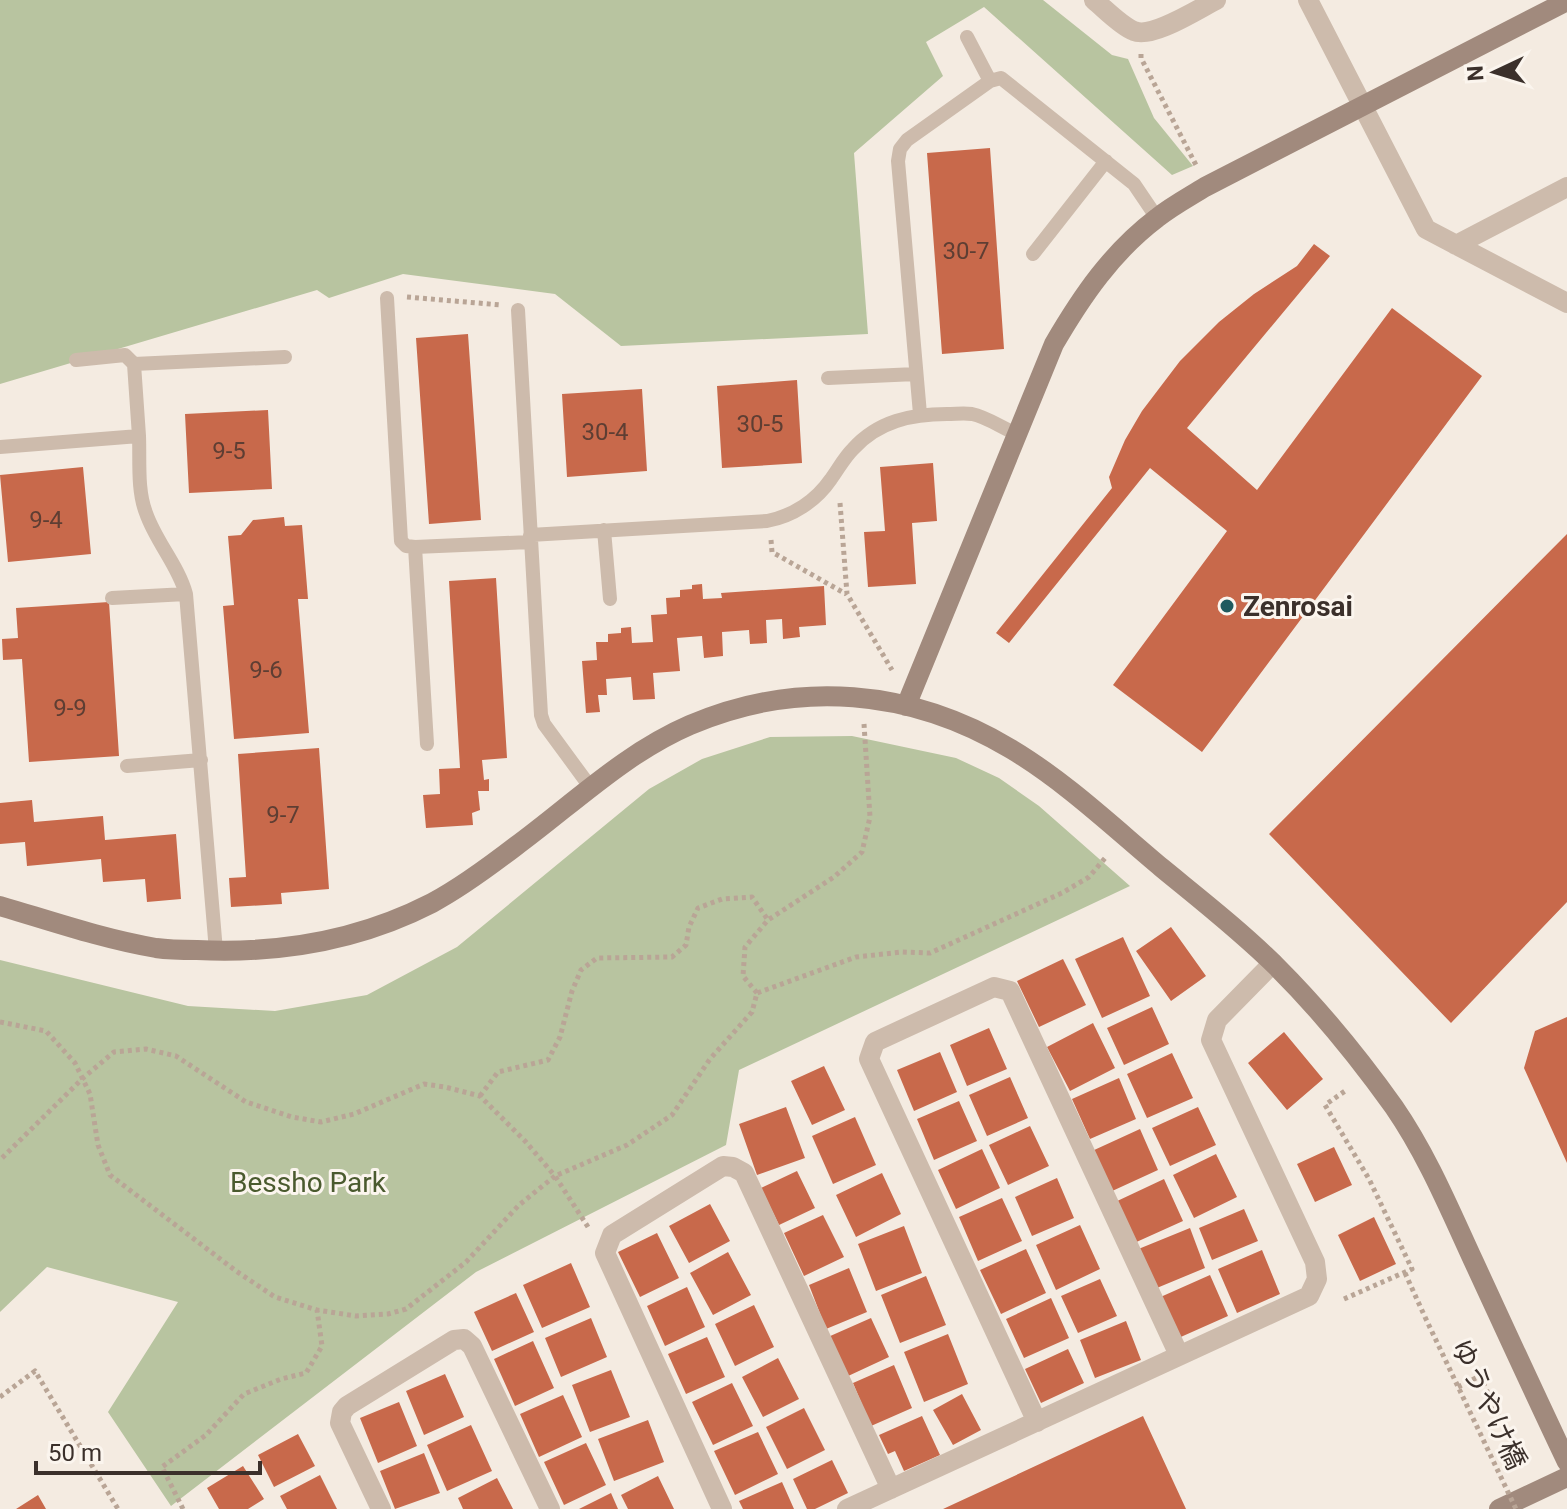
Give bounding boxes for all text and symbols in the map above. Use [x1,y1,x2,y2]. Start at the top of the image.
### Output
north arrow [1455,32,1535,112]
text: N [1463,65,1489,82]
house number: 30-7 [942,237,990,265]
house number: 30-5 [736,410,784,438]
house number: 30-4 [581,418,629,446]
house number: 9-5 [212,437,246,465]
house number: 9-4 [29,506,63,534]
place label: Zenrosai [1243,590,1353,623]
marker: Zenrosai [1218,597,1236,615]
house number: 9-6 [249,656,283,684]
house number: 9-9 [53,694,87,722]
house number: 9-7 [266,801,300,829]
park label: Bessho Park [230,1166,387,1199]
street label: ゆうやけ橋 [1444,1334,1533,1475]
scale bar [36,1425,260,1475]
text: 50 m [48,1439,102,1467]

